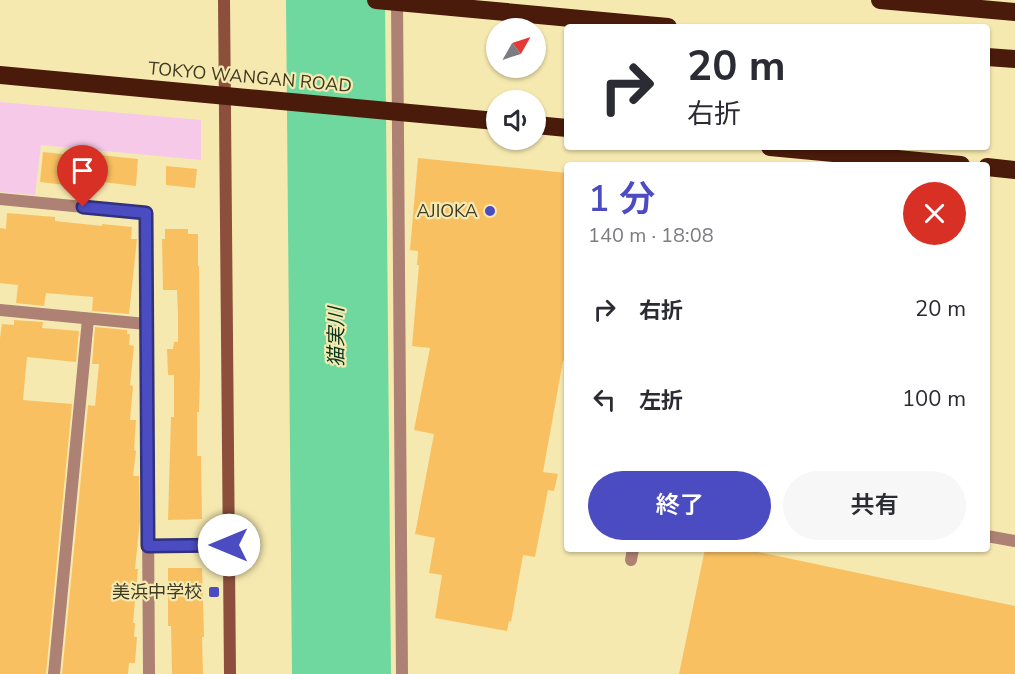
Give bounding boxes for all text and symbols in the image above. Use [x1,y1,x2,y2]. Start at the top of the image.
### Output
north arrow [486,18,546,78]
map controls [486,18,546,150]
text: 20 m [687,38,786,95]
icon: right [588,48,666,126]
street label: TOKYO WANGAN ROAD [147,56,353,98]
button: sound [486,90,546,150]
text: 右折 [687,96,741,133]
pin [57,145,108,207]
icon: arrive [66,154,99,187]
text: 1 分 [588,175,655,224]
button: close [903,182,966,245]
place label: AJIOKA [416,199,478,223]
marker: AJIOKA [483,204,497,218]
text: 140 m · 18:08 [588,222,714,249]
icon: right [588,293,621,326]
text: 20 m [915,294,966,324]
text: 右折 [639,296,683,326]
water label: 猫実川 [323,305,350,367]
icon: left [588,383,621,416]
text: 100 m [902,384,966,414]
text: 左折 [639,386,683,416]
button: 終了 [588,471,771,540]
button: 共有 [783,471,966,540]
position arrow [197,513,261,577]
place label: 美浜中学校 [112,580,202,604]
marker: 美浜中学校 [207,585,221,599]

